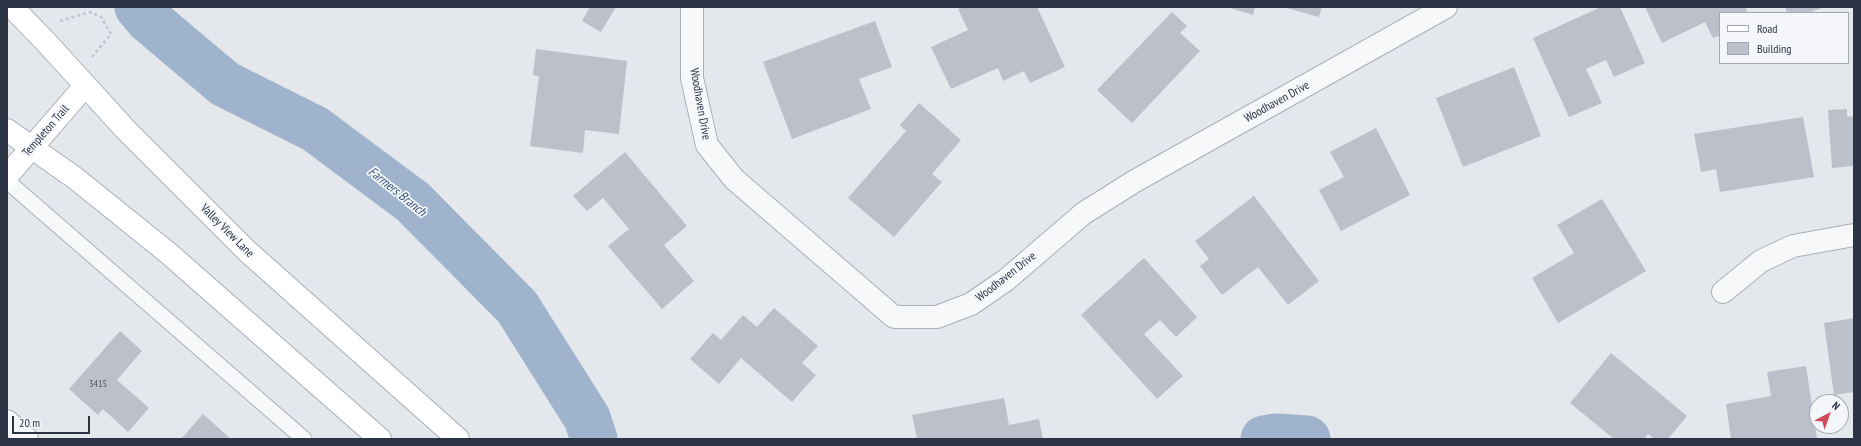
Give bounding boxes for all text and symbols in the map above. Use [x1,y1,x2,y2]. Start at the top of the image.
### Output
legend [1719,12,1849,64]
text: Road [1757,21,1777,36]
text: Building [1757,41,1792,56]
street label: Woodhaven Drive [687,67,713,141]
street label: Woodhaven Drive [1242,78,1312,126]
street label: Templeton Trail [20,102,72,160]
water label: Farmers Branch [365,164,429,220]
street label: Valley View Lane [197,201,257,261]
street label: Woodhaven Drive [973,249,1039,305]
house number: 3415 [89,378,107,390]
north arrow [1809,394,1849,434]
text: N [1829,398,1843,413]
scale bar [14,408,92,434]
text: 20 m [19,415,40,430]

